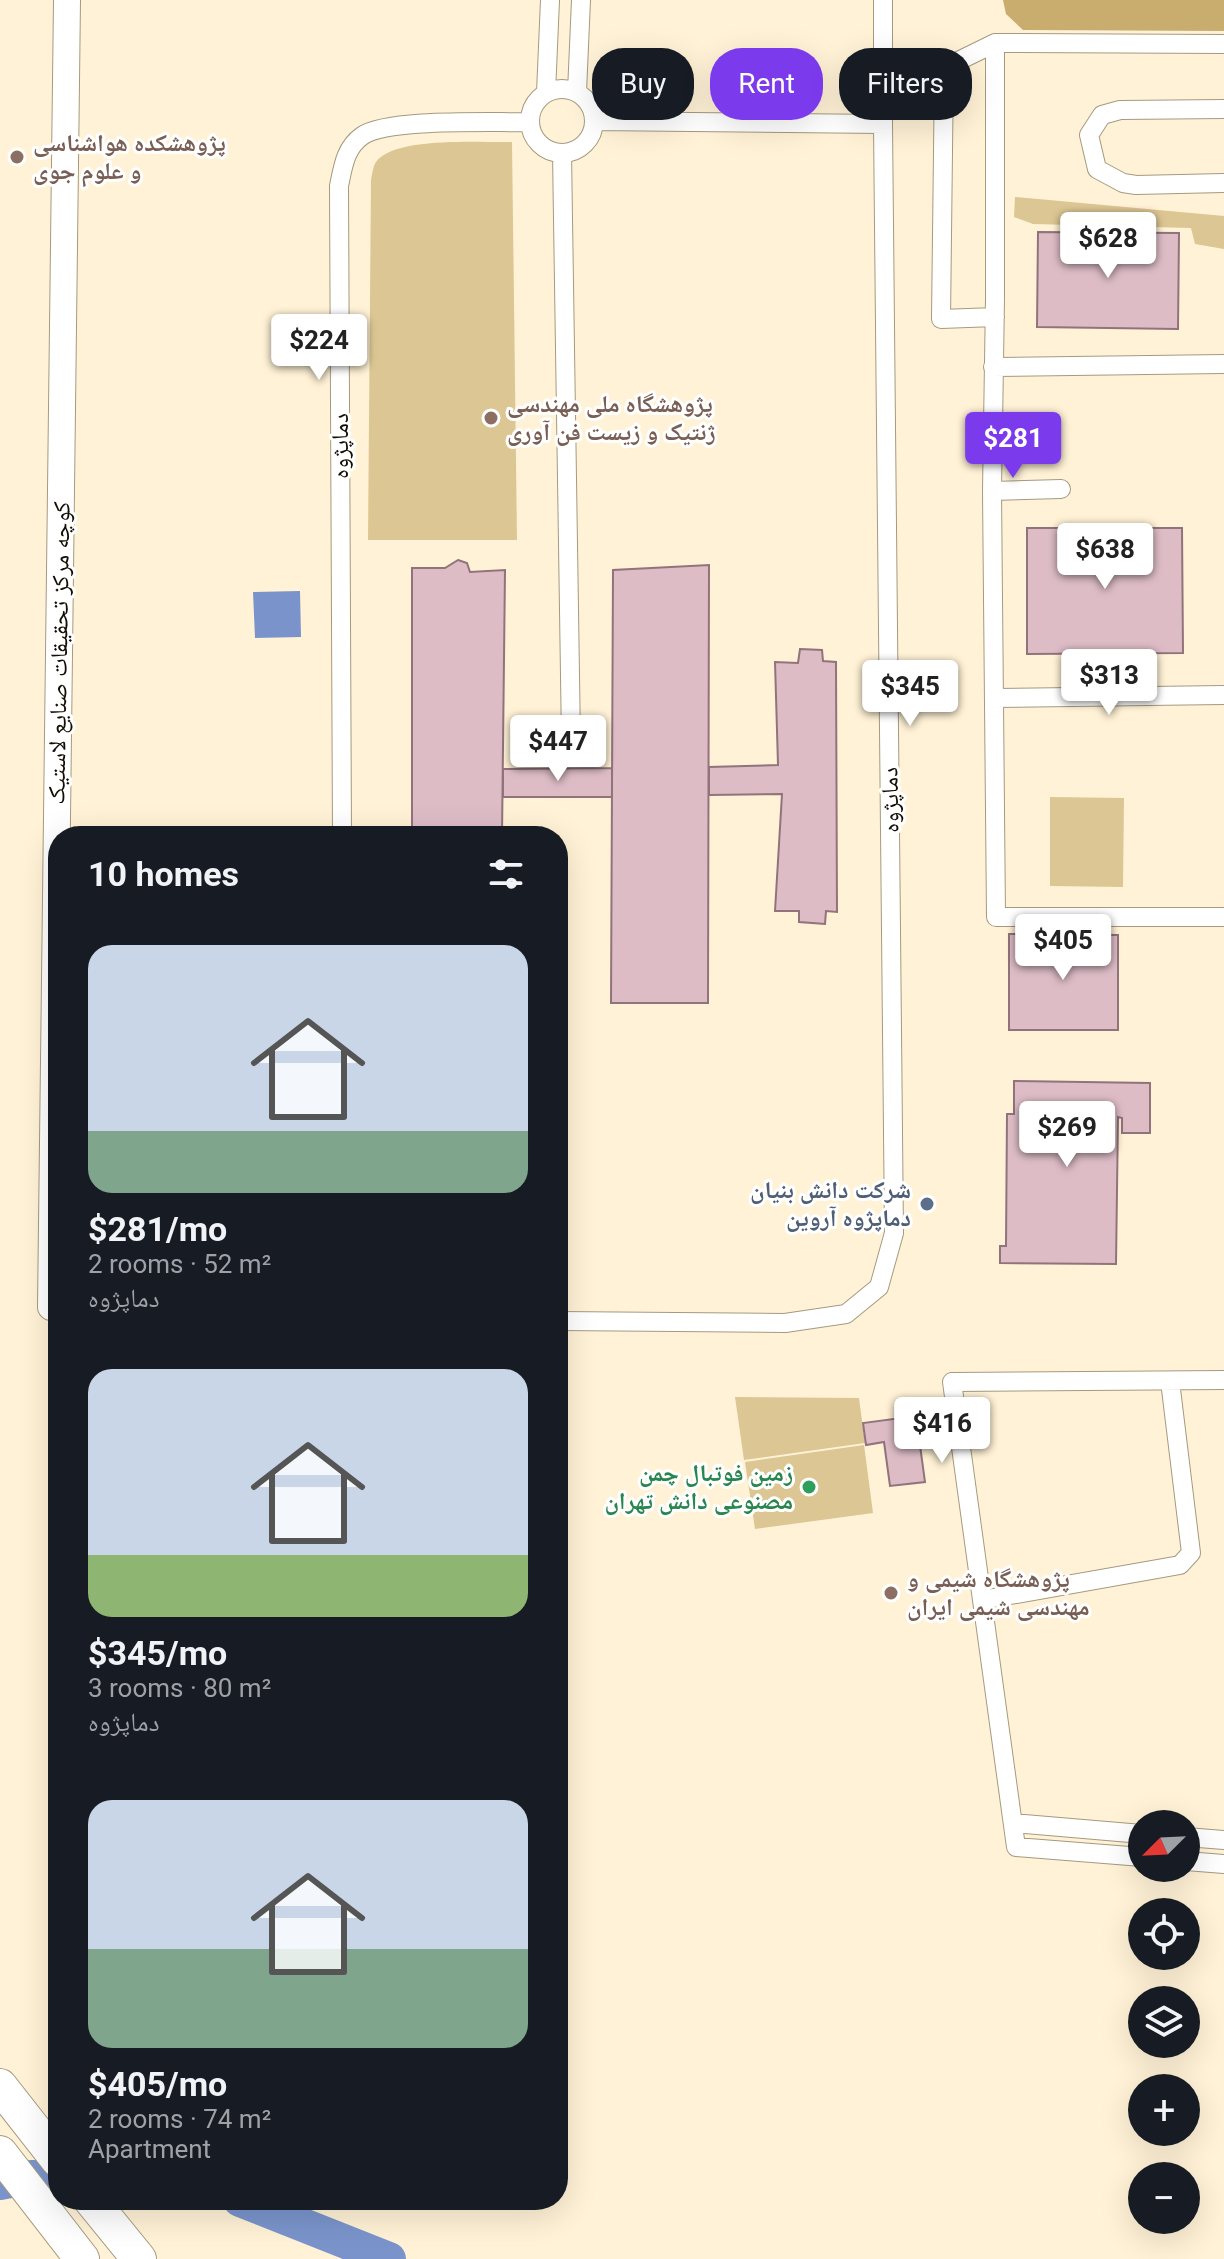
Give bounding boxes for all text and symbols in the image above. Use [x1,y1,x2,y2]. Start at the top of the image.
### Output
chip: Buy [592,48,694,120]
chip: Rent [710,48,823,120]
chip: Filters [839,48,972,120]
place label: پژوهشکده هواشناسی و علوم جوی [33,129,226,188]
marker: پژوهشکده هواشناسی و علوم جوی [8,148,26,166]
pin: $628 [1061,212,1155,280]
text: $628 [1078,223,1138,253]
pin: $224 [272,314,366,382]
text: $224 [289,325,349,355]
place label: پژوهشگاه ملی مهندسی ژنتیک و زیست فن آوری [507,390,715,446]
marker: پژوهشگاه ملی مهندسی ژنتیک و زیست فن آوری [482,409,500,427]
pin: $281 [966,412,1060,480]
street label: دماپژوه [326,413,354,479]
text: $281 [983,423,1043,453]
street label: کوچه مرکز تحقیقات صنایع لاستیک [42,501,77,805]
pin: $638 [1058,523,1152,591]
text: $638 [1075,534,1135,564]
pin: $313 [1062,649,1156,717]
pin: $345 [863,660,957,728]
text: $313 [1079,660,1139,690]
text: $345 [880,671,940,701]
pin: $447 [511,715,605,783]
text: $447 [528,726,588,756]
street label: دماپژوه [875,767,905,833]
icon: filters [484,852,528,896]
text: 10 homes [88,854,239,894]
pin: $405 [1016,914,1110,982]
text: $405 [1033,925,1093,955]
icon: home [236,997,380,1141]
pin: $269 [1020,1101,1114,1169]
text: $269 [1037,1112,1097,1142]
place label: شرکت دانش بنیان دماپژوه آروین [750,1176,911,1232]
marker: شرکت دانش بنیان دماپژوه آروین [918,1195,936,1213]
text: $281/mo [88,1209,227,1249]
text: 2 rooms · 52 m² [88,1249,271,1279]
text: دماپژوه [88,1283,159,1313]
pin: $416 [895,1397,989,1465]
text: $416 [912,1408,972,1438]
icon: home [236,1421,380,1565]
place label: زمین فوتبال چمن مصنوعی دانش تهران [604,1459,793,1515]
marker: زمین فوتبال چمن مصنوعی دانش تهران [800,1478,818,1496]
place label: پژوهشگاه شیمی و مهندسی شیمی ایران [907,1565,1090,1621]
marker: پژوهشگاه شیمی و مهندسی شیمی ایران [882,1584,900,1602]
text: $345/mo [88,1633,227,1673]
text: 3 rooms · 80 m² [88,1673,271,1703]
text: دماپژوه [88,1707,159,1737]
north arrow [1128,1810,1200,1882]
map controls [1128,1810,1200,2234]
icon: home [236,1852,380,1996]
button: locate [1128,1898,1200,1970]
button: layers [1128,1986,1200,2058]
text: $405/mo [88,2064,227,2104]
button: + [1128,2074,1200,2146]
text: 2 rooms · 74 m² [88,2104,271,2134]
text: Apartment [88,2134,211,2164]
button: − [1128,2162,1200,2234]

